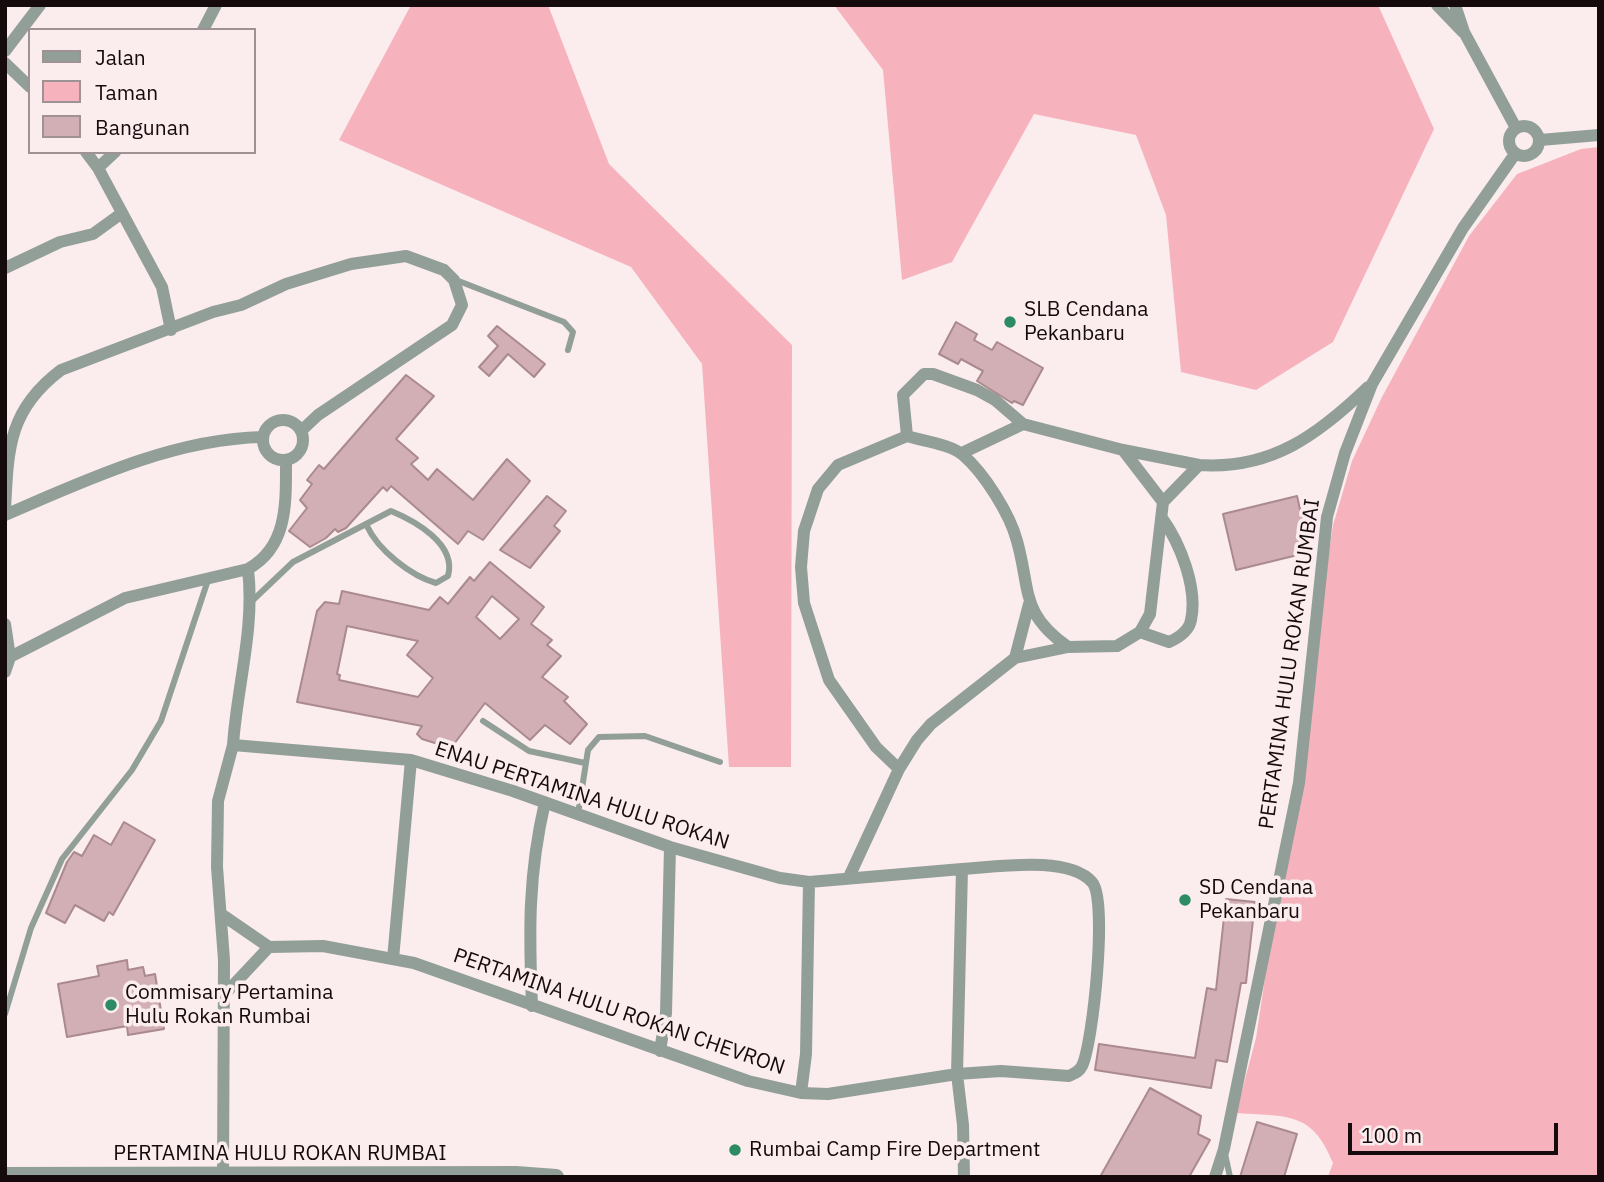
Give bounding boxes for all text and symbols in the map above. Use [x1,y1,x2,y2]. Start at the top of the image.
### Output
legend [28,28,256,154]
text: Jalan [95,43,146,71]
text: Taman [95,78,158,106]
text: Bangunan [95,113,190,141]
place label: SLB Cendana Pekanbaru [1024,297,1148,347]
marker: SLB Cendana Pekanbaru [1002,314,1018,330]
street label: PERTAMINA HULU ROKAN RUMBAI [1254,497,1326,831]
street label: ENAU PERTAMINA HULU ROKAN [432,736,732,856]
place label: SD Cendana Pekanbaru [1199,875,1313,925]
marker: SD Cendana Pekanbaru [1177,892,1193,908]
street label: PERTAMINA HULU ROKAN CHEVRON [450,943,788,1081]
place label: Commisary Pertamina Hulu Rokan Rumbai [125,980,333,1030]
marker: Commisary Pertamina Hulu Rokan Rumbai [103,997,119,1013]
scale bar [1352,1108,1562,1152]
text: 100 m [1361,1121,1422,1149]
place label: Rumbai Camp Fire Department [749,1137,1040,1163]
street label: PERTAMINA HULU ROKAN RUMBAI [113,1141,447,1167]
marker: Rumbai Camp Fire Department [727,1142,743,1158]

